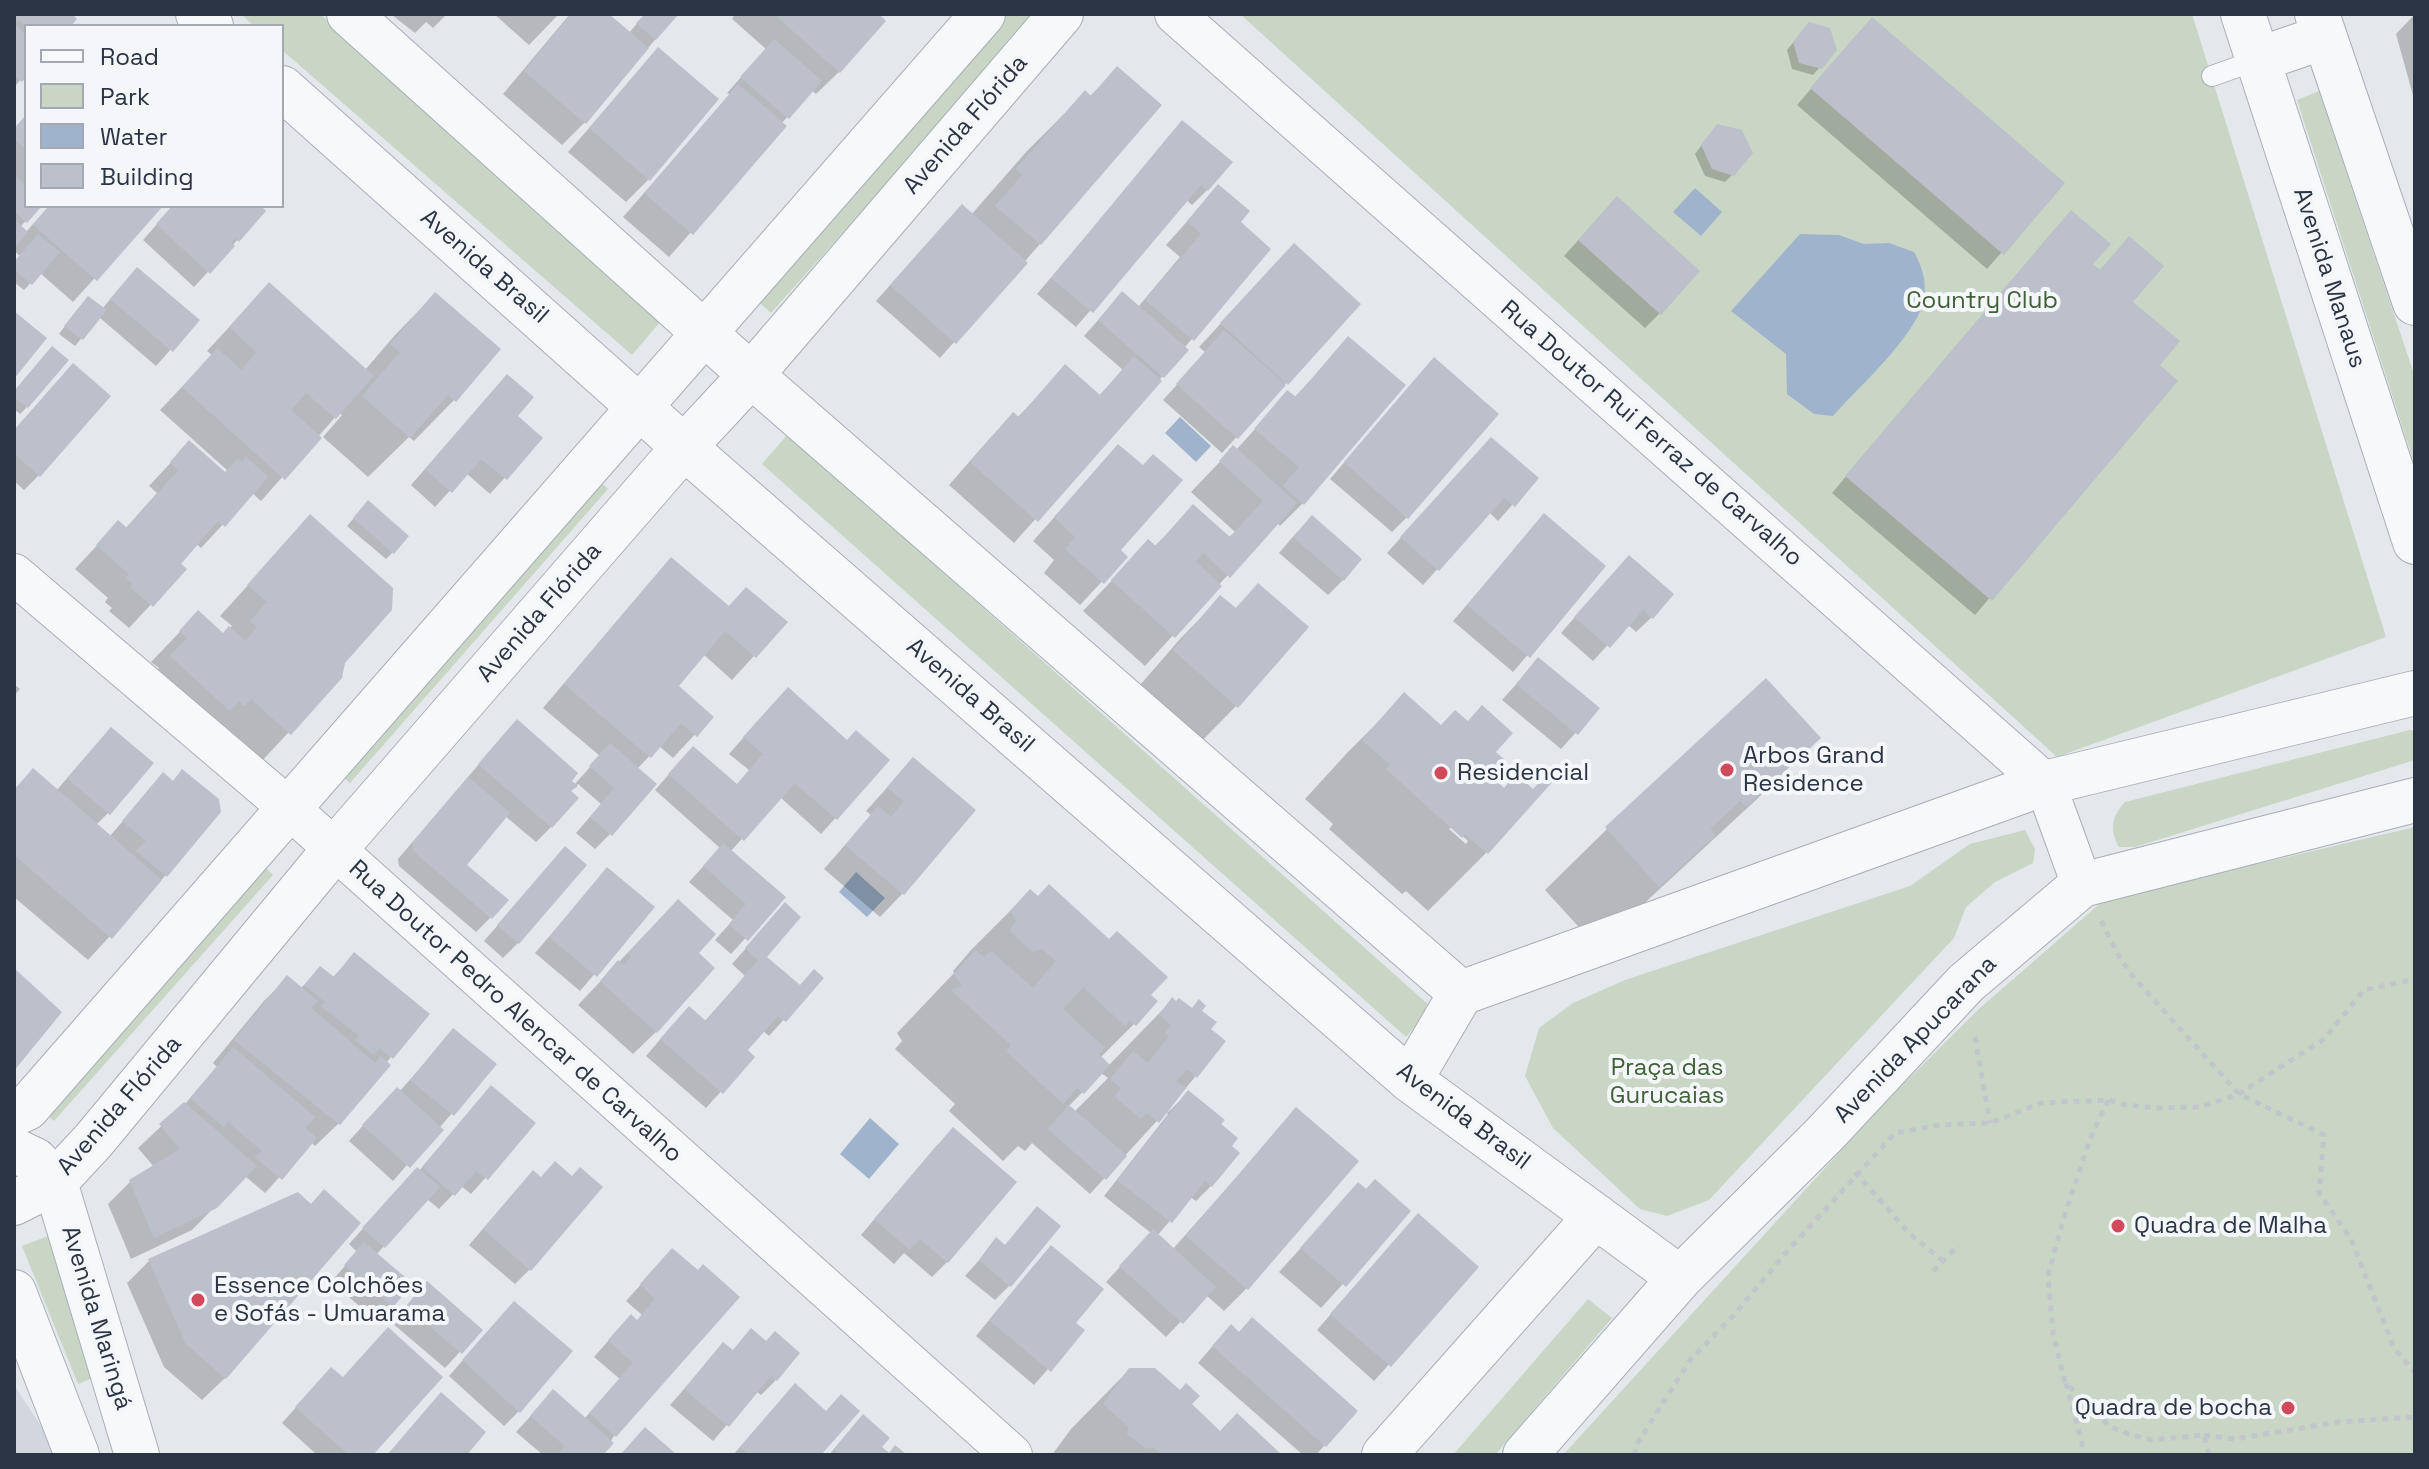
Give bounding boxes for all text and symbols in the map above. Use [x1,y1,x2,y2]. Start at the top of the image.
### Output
legend [24,24,284,208]
text: Road [100,41,159,72]
street label: Avenida Flórida [898,49,1034,201]
text: Park [100,81,150,112]
text: Water [100,121,168,152]
text: Building [100,161,194,192]
street label: Avenida Manaus [2286,184,2372,372]
street label: Avenida Brasil [414,204,554,330]
park label: Country Club [1906,287,2058,315]
street label: Rua Doutor Rui Ferraz de Carvalho [1494,295,1808,573]
street label: Avenida Flórida [472,537,608,689]
street label: Avenida Brasil [900,633,1040,759]
place label: Arbos Grand Residence [1743,742,1885,798]
place label: Residencial [1457,759,1589,787]
marker: Arbos Grand Residence [1718,761,1736,779]
marker: Residencial [1432,764,1450,782]
street label: Rua Doutor Pedro Alencar de Carvalho [342,855,688,1169]
street label: Avenida Apucarana [1829,950,2003,1130]
street label: Avenida Flórida [52,1030,188,1182]
park label: Praça das Gurucaias [1610,1054,1724,1110]
street label: Avenida Brasil [1390,1057,1536,1177]
place label: Quadra de Malha [2134,1212,2327,1240]
marker: Quadra de Malha [2109,1217,2127,1235]
street label: Avenida Maringá [54,1223,138,1413]
place label: Essence Colchões e Sofás - Umuarama [214,1272,445,1328]
marker: Essence Colchões e Sofás - Umuarama [189,1291,207,1309]
place label: Quadra de bocha [2075,1394,2272,1422]
marker: Quadra de bocha [2279,1399,2297,1417]

